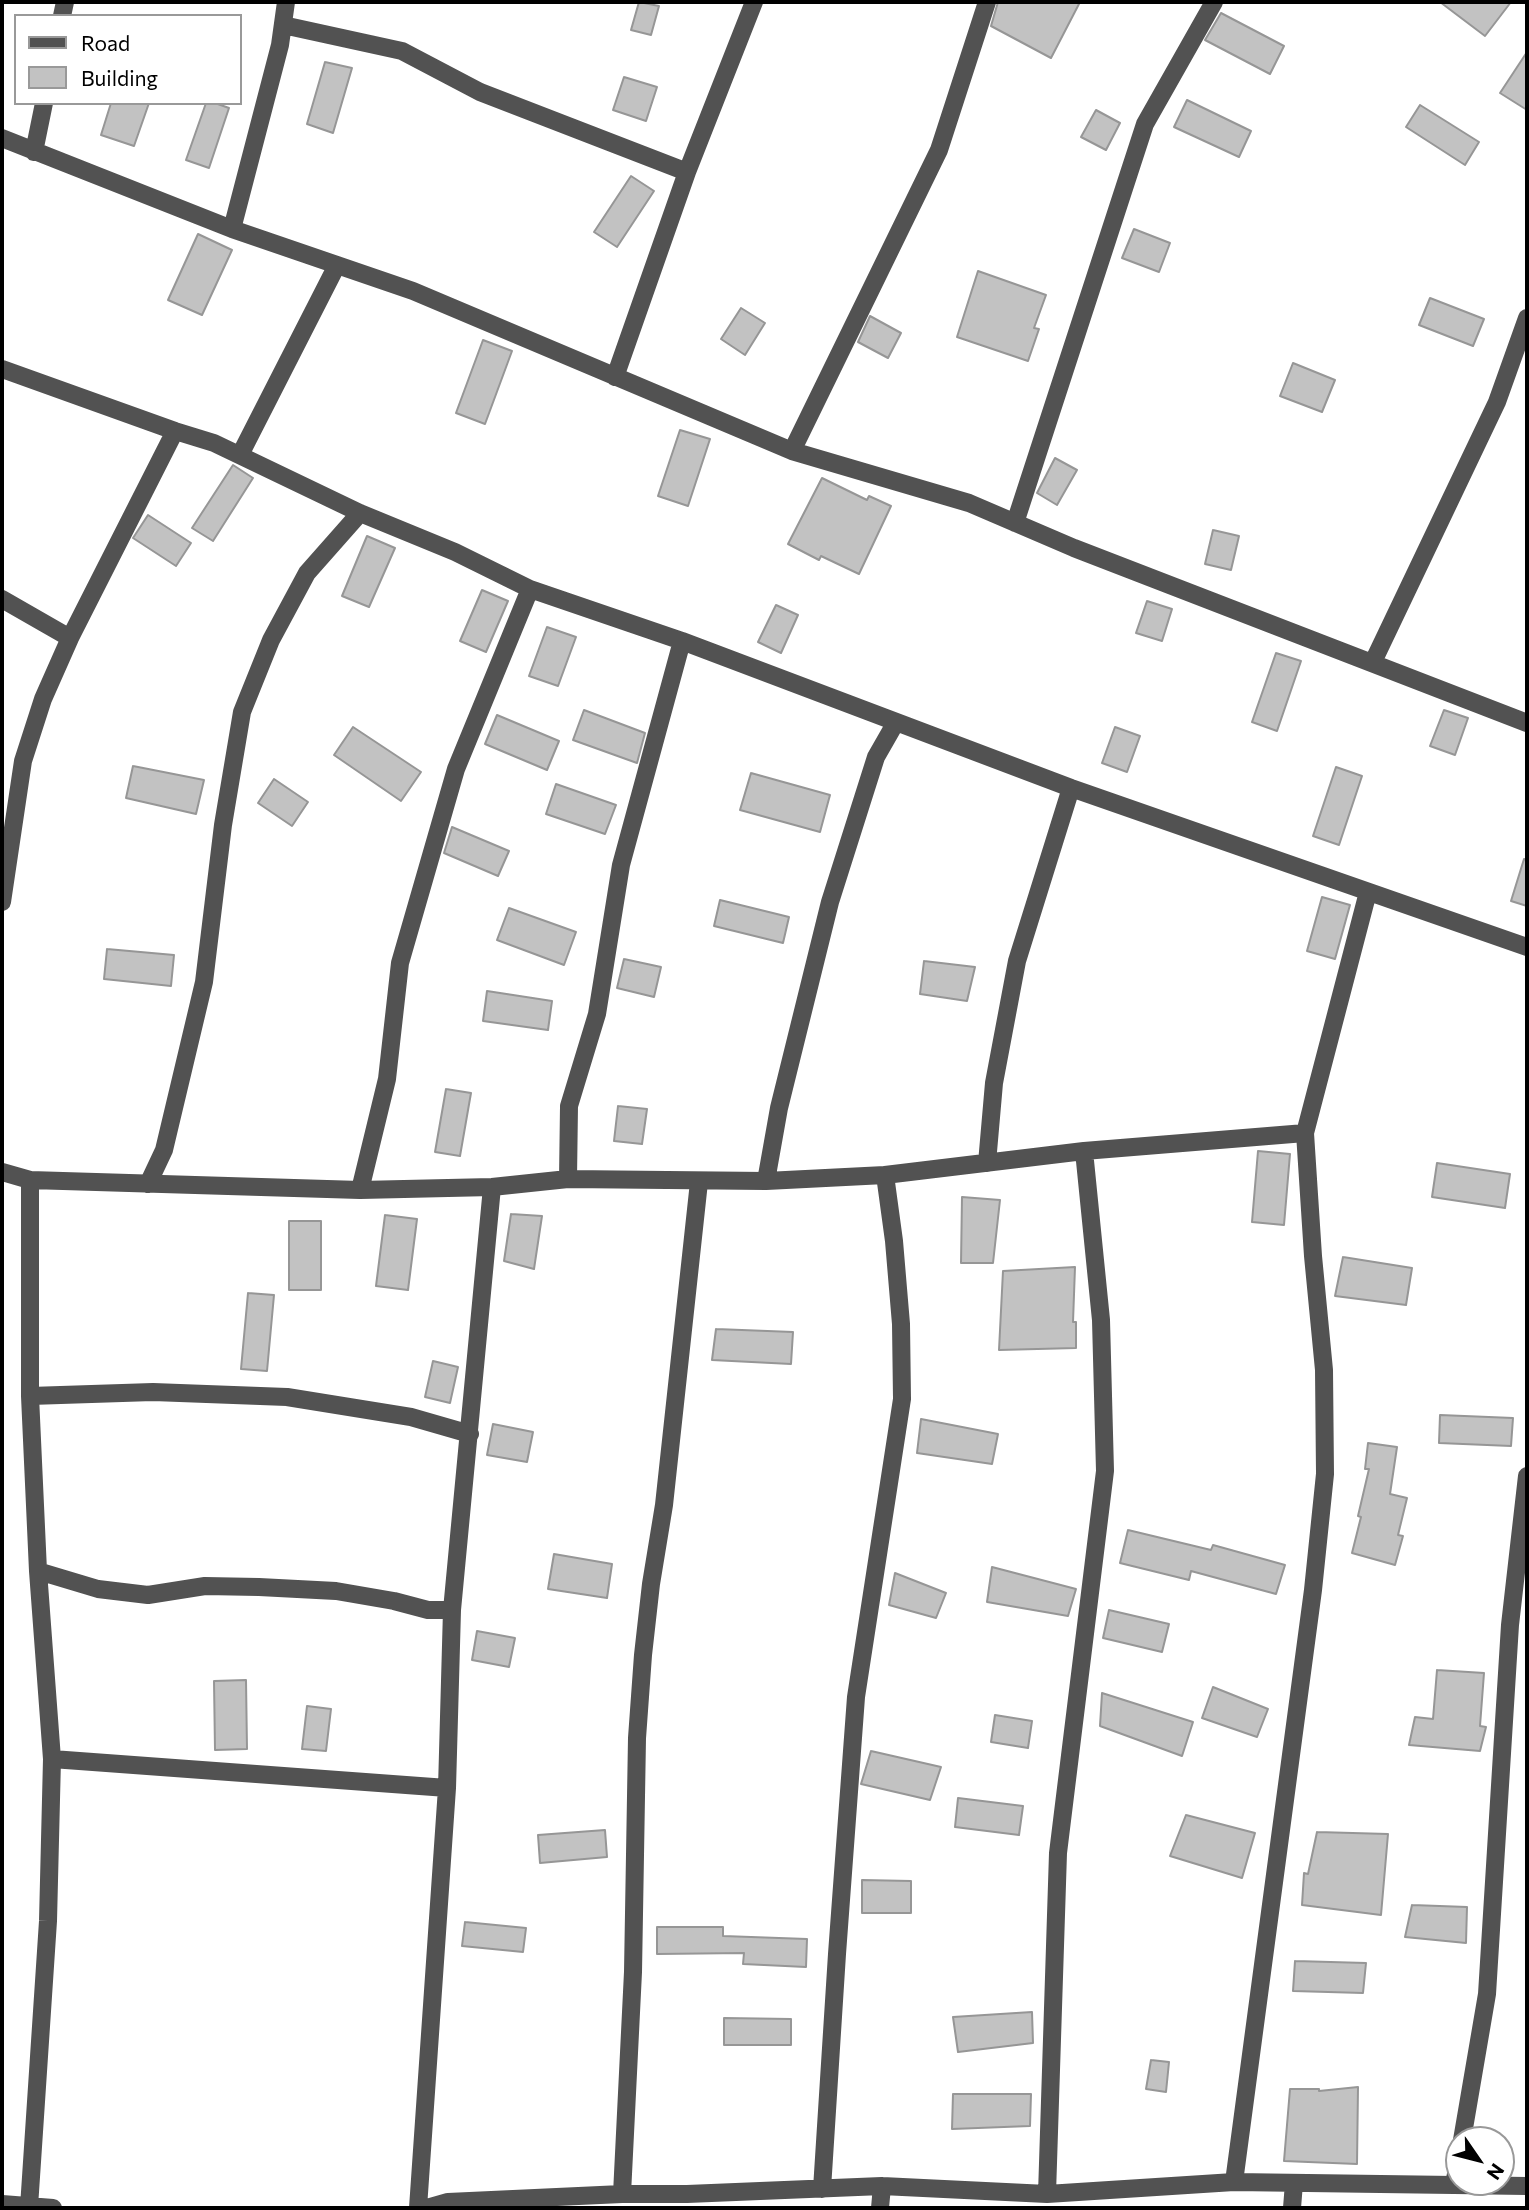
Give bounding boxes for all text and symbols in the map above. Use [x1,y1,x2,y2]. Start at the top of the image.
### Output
legend [14,14,242,105]
text: Road [81,30,130,55]
text: Building [81,65,158,90]
north arrow [1445,2126,1515,2196]
text: N [1482,2160,1509,2185]

